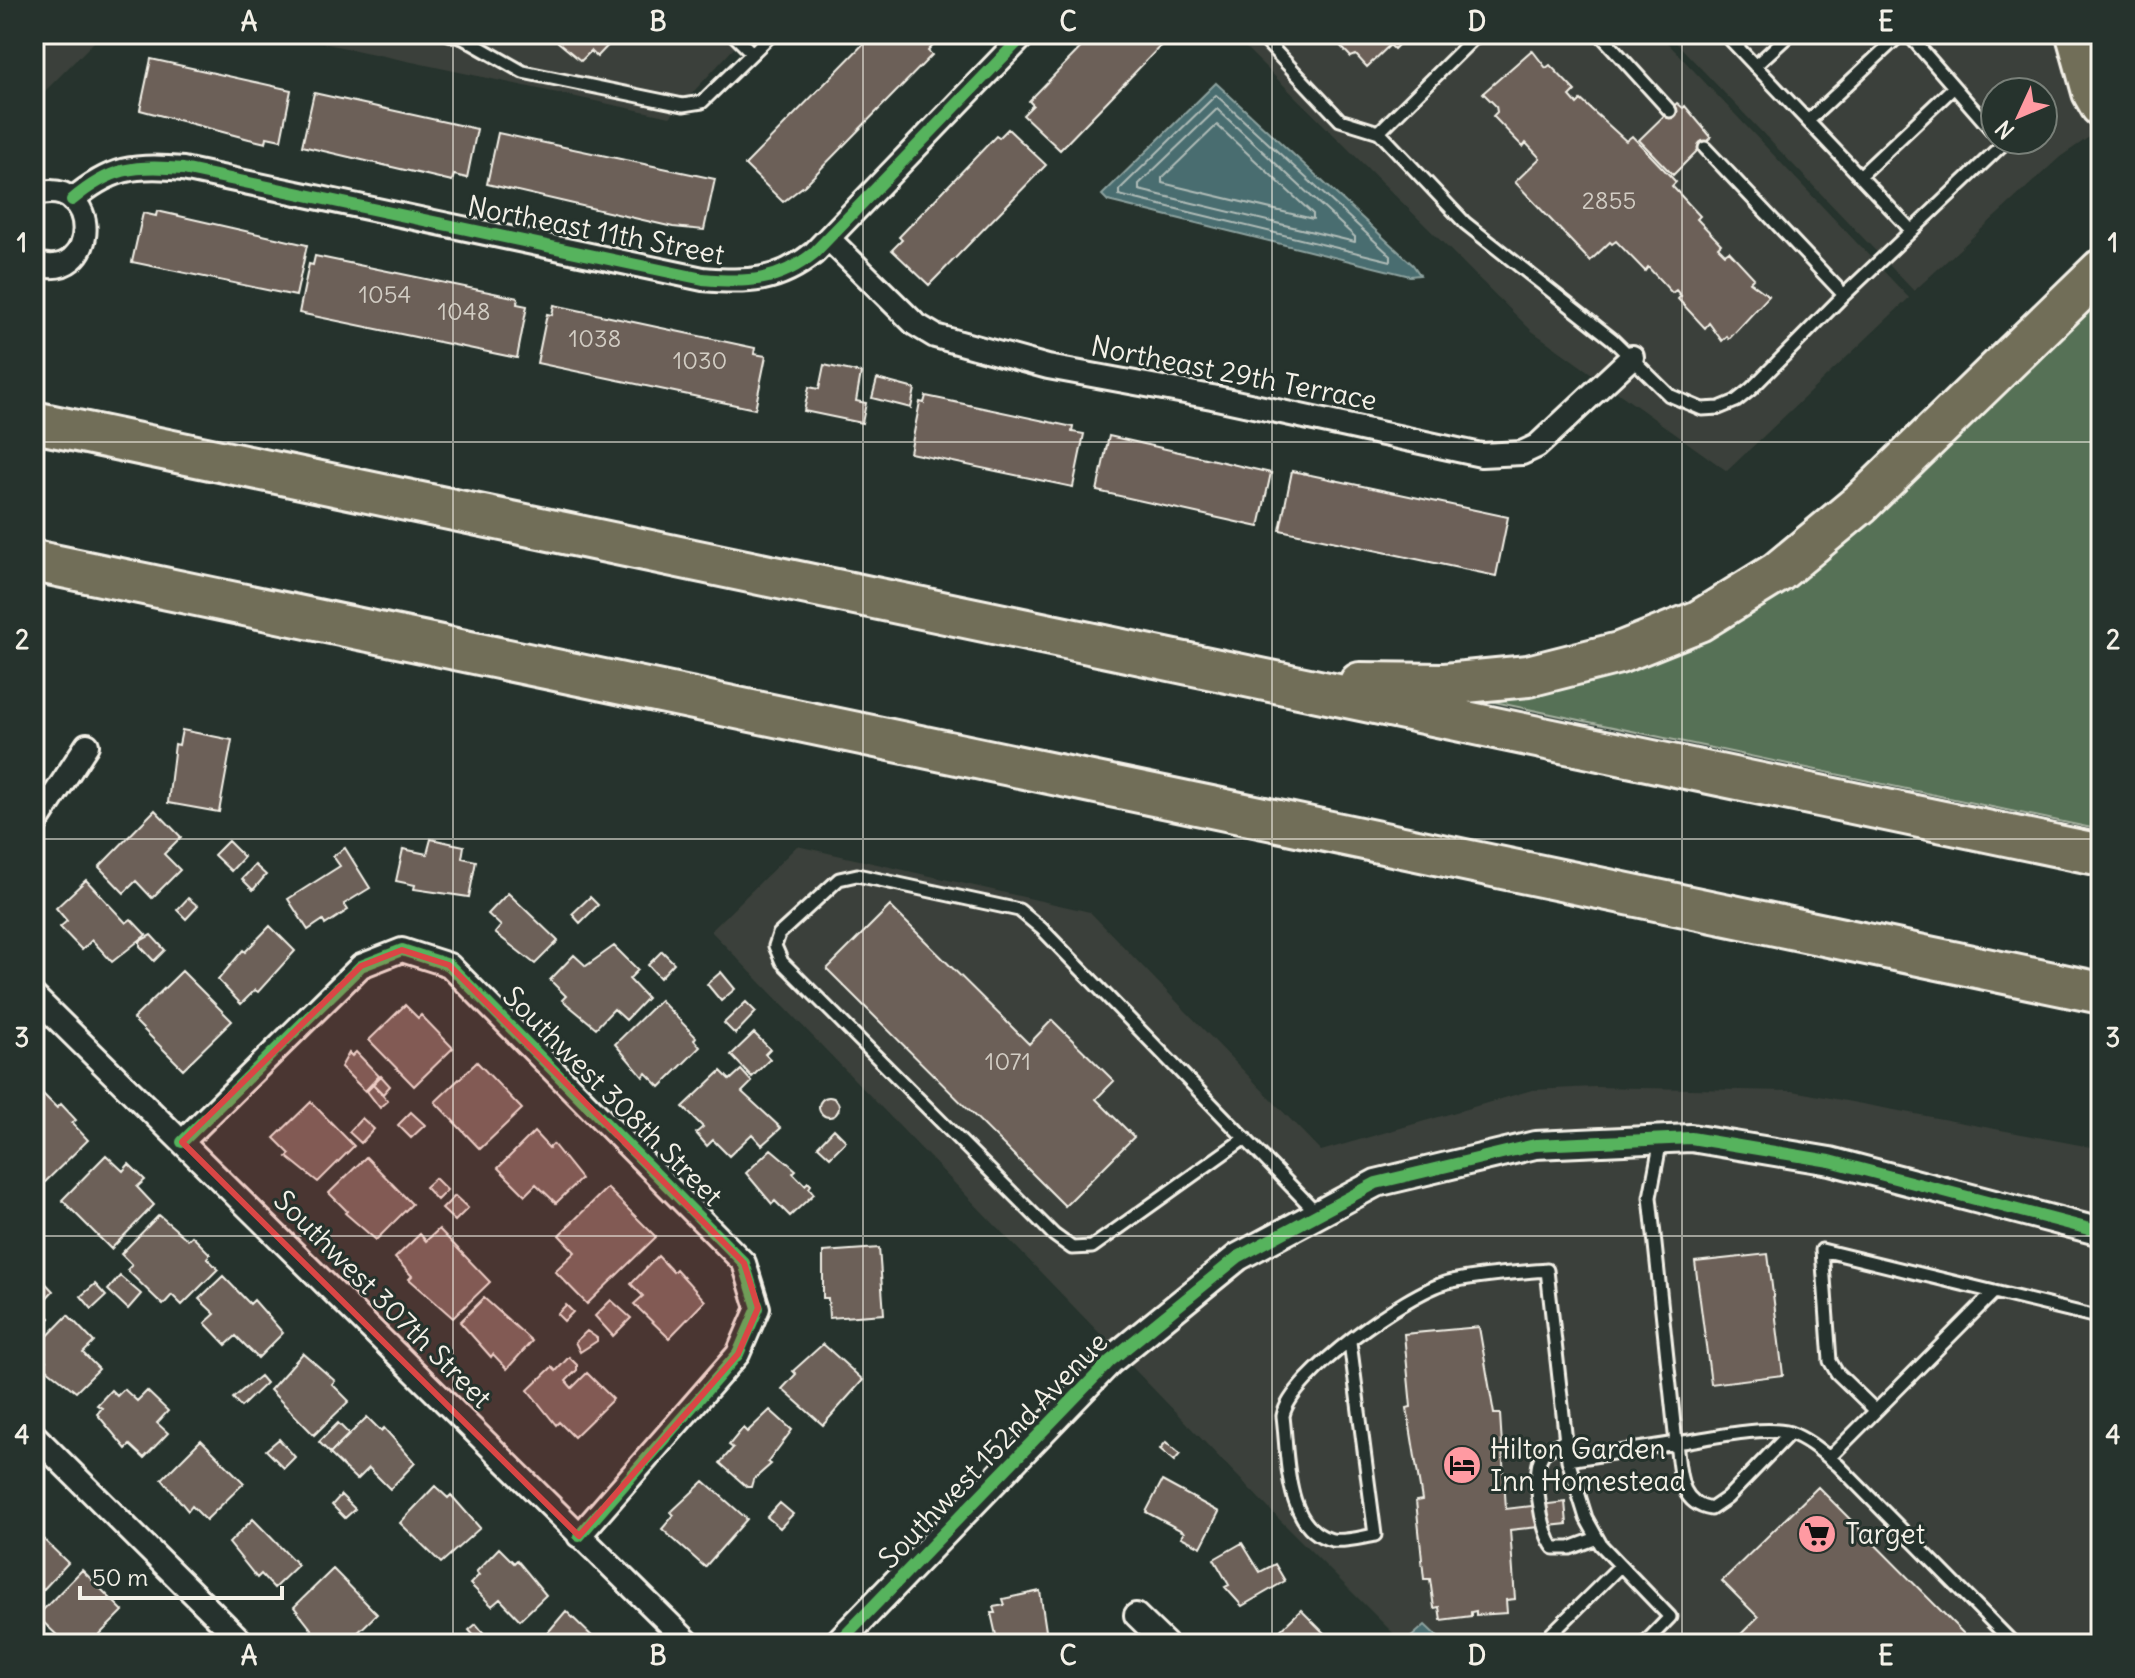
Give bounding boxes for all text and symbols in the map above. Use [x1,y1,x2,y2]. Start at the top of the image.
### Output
text: A [241,5,258,38]
text: B [649,5,667,38]
text: C [1059,5,1077,38]
text: D [1468,5,1486,38]
text: E [1878,5,1894,38]
north arrow [1979,76,2059,156]
text: N [1989,115,2020,145]
house number: 2855 [1582,185,1636,215]
street label: Northeast 11th Street [464,187,728,273]
text: 1 [17,226,27,259]
text: 1 [2108,226,2118,259]
house number: 1054 [359,279,412,309]
house number: 1048 [437,296,491,326]
house number: 1038 [569,323,621,353]
street label: Northeast 29th Terrace [1088,328,1380,418]
house number: 1030 [673,345,727,375]
text: 2 [15,623,29,656]
text: 2 [2106,623,2120,656]
street label: Southwest 308th Street [495,978,731,1214]
text: 3 [15,1021,29,1054]
text: 3 [2106,1021,2120,1054]
house number: 1071 [985,1046,1031,1076]
street label: Southwest 307th Street [266,1182,500,1416]
street label: Southwest 152nd Avenue [871,1324,1115,1576]
text: 4 [14,1418,30,1451]
text: 4 [2105,1418,2121,1451]
place label: Hilton Garden Inn Homestead [1490,1431,1686,1499]
hotel icon: Hilton Garden Inn Homestead [1441,1444,1483,1486]
supermarket icon: Target [1796,1513,1838,1555]
place label: Target [1845,1516,1925,1552]
scale bar [80,1550,282,1600]
text: 50 m [92,1562,148,1592]
text: A [241,1639,258,1672]
text: B [649,1639,667,1672]
text: C [1059,1639,1077,1672]
text: D [1468,1639,1486,1672]
text: E [1878,1639,1894,1672]

